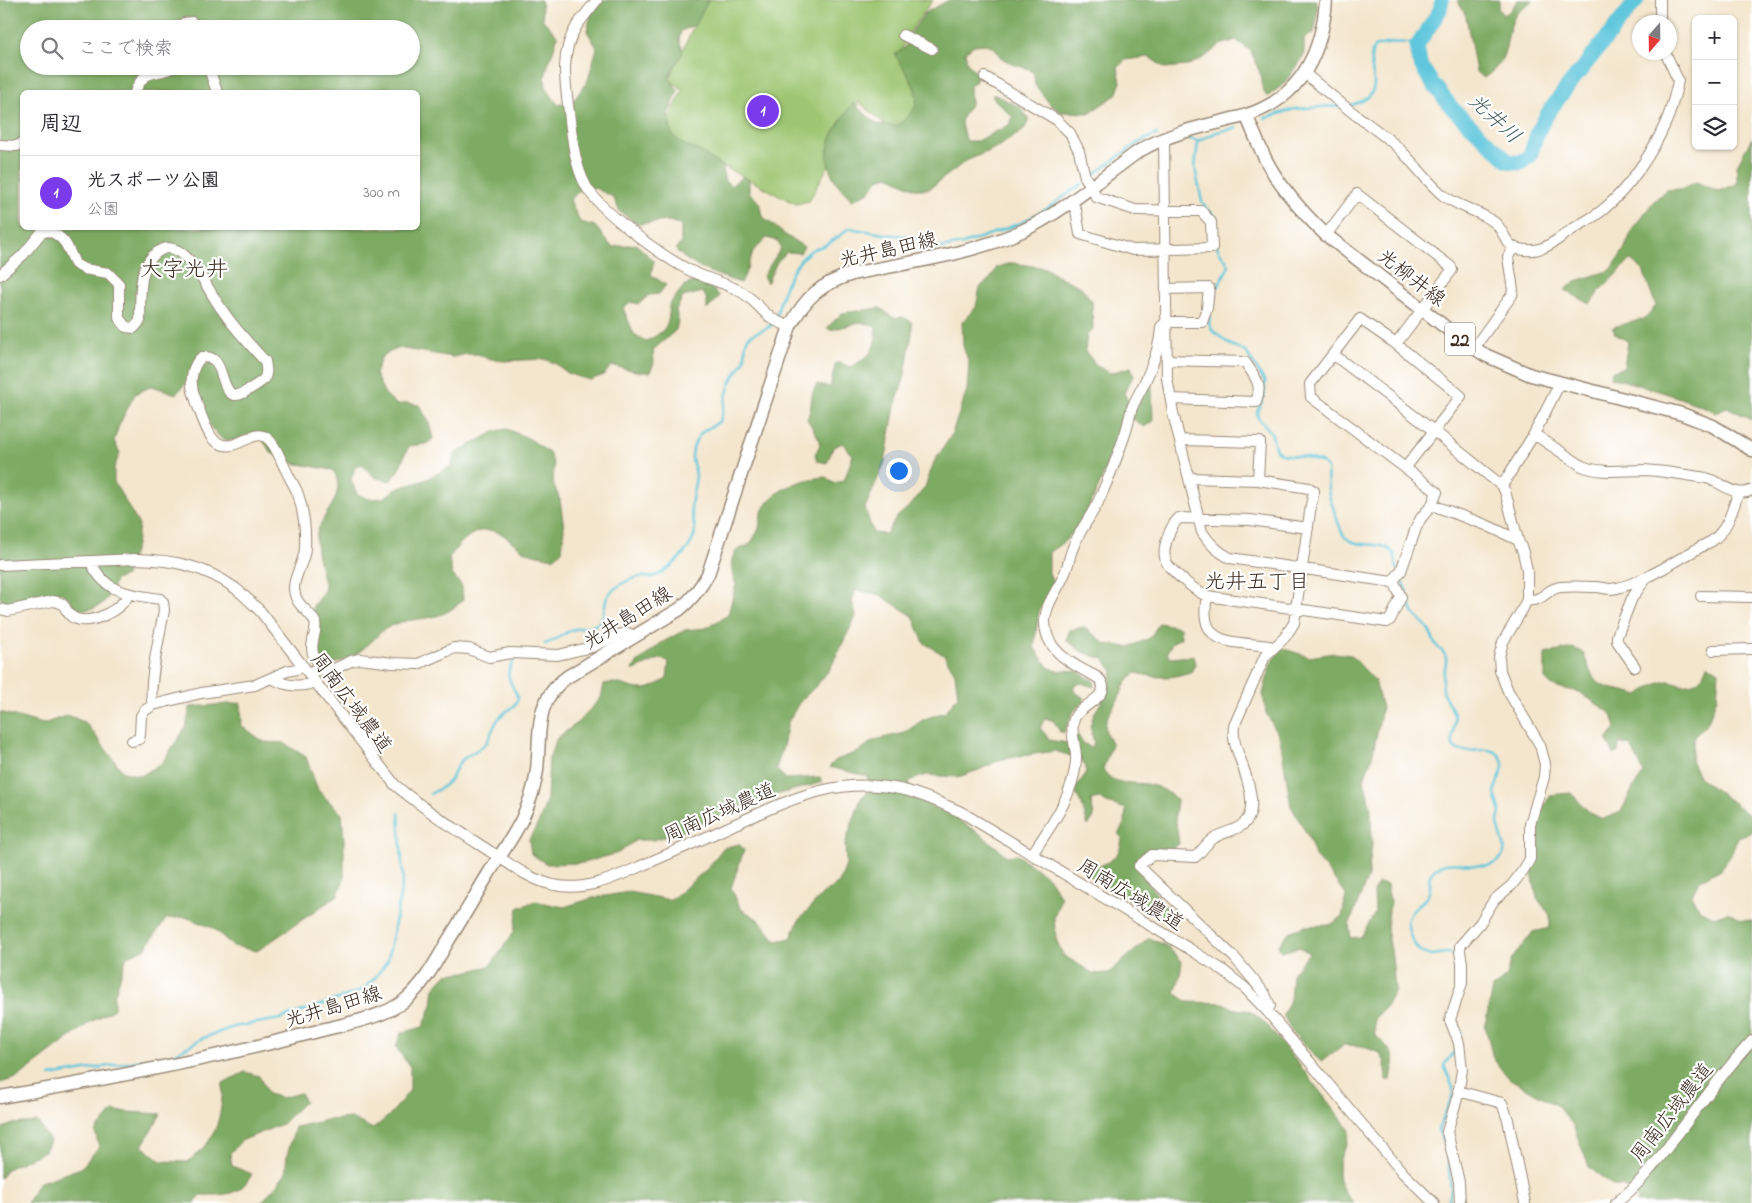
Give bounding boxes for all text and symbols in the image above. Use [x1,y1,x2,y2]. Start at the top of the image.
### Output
north arrow [1632,15,1677,60]
map controls [1692,15,1737,150]
button: + [1692,15,1737,60]
search box [20,20,420,75]
icon: search [38,34,66,62]
text: ここで検索 [78,36,173,63]
button: − [1692,60,1737,105]
water label: 光井川 [1460,87,1527,152]
pin: 1 [747,92,779,130]
button: layers [1692,105,1737,150]
text: 周辺 [40,110,82,140]
text: 光スポーツ公園 [87,168,220,195]
text: 1 [53,181,59,205]
text: 300 m [363,181,400,205]
text: 公園 [87,198,119,222]
street label: 光井島田線 [837,226,941,277]
street label: 光柳井線 [1370,243,1451,315]
district label: 大字光井 [140,255,228,287]
road number: 22 [1445,322,1475,356]
your location [886,458,912,484]
district label: 光井五丁目 [1205,568,1310,598]
street label: 光井島田線 [578,580,678,658]
street label: 周南広域農道 [302,647,398,760]
street label: 周南広域農道 [659,777,781,852]
street label: 周南広域農道 [1071,853,1189,939]
street label: 光井島田線 [282,980,386,1037]
street label: 周南広域農道 [1625,1057,1721,1170]

